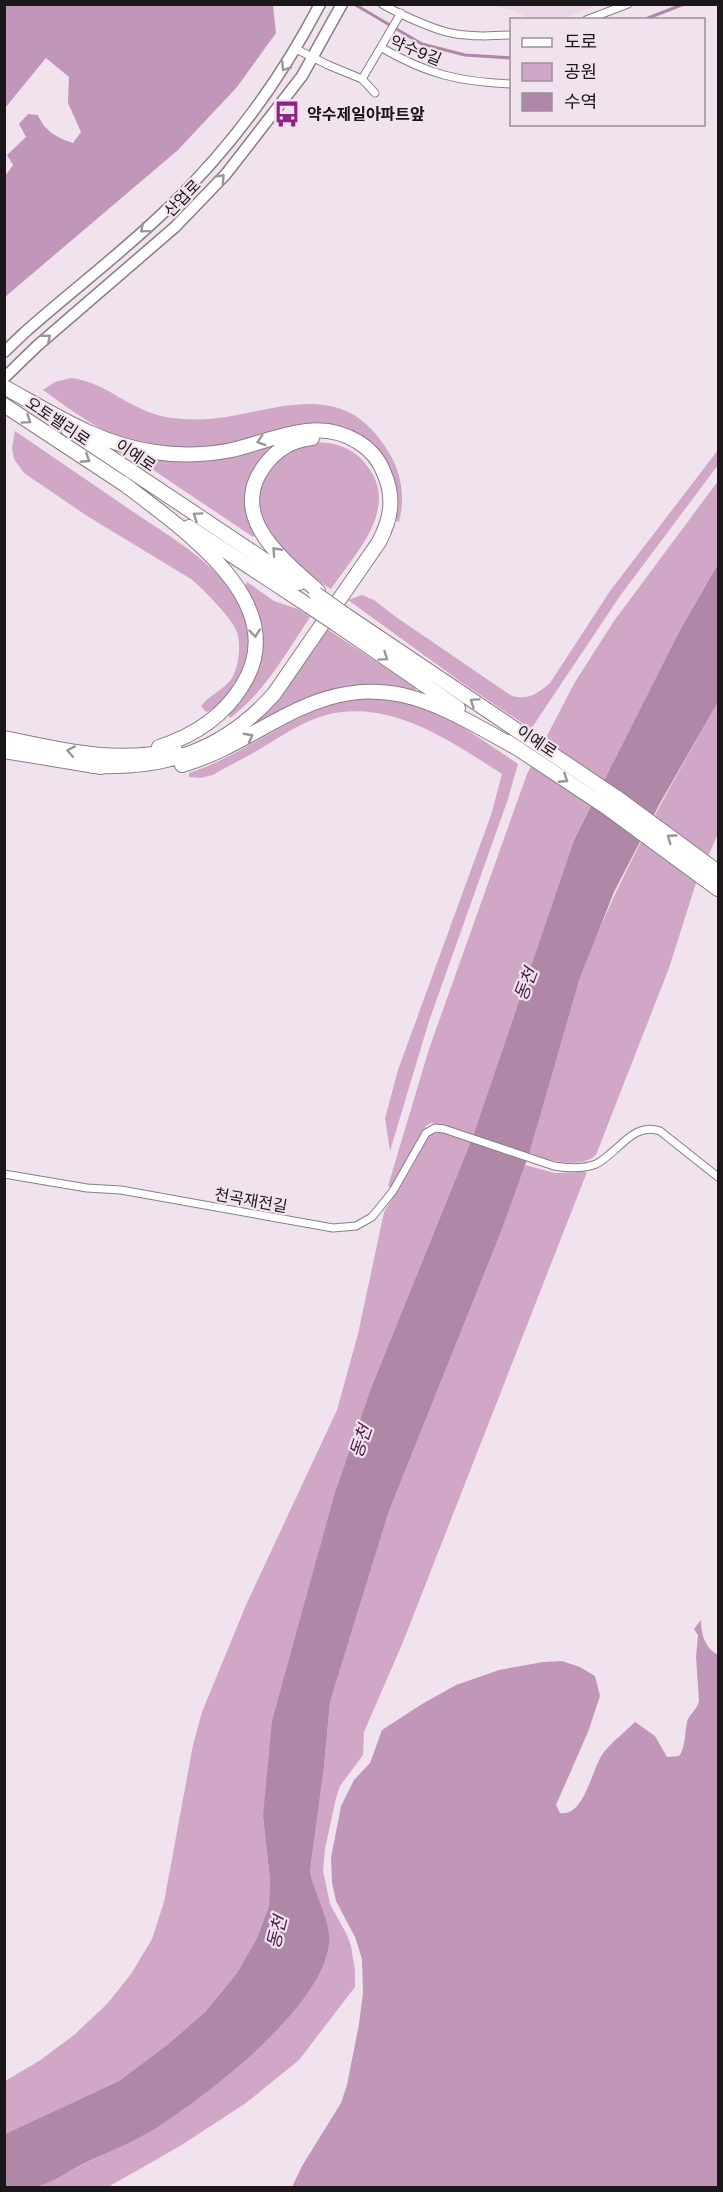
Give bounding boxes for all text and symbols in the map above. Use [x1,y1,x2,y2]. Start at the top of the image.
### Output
legend [510,18,705,126]
text: 도로 [564,30,597,52]
street label: 약수9길 [387,31,445,69]
one-way arrow [281,60,292,71]
text: 공원 [564,60,597,82]
text: 수역 [564,90,597,112]
bus stop icon: 약수제일아파트앞 [272,99,302,129]
place label: 약수제일아파트앞 [307,104,425,124]
one-way arrow [214,174,225,185]
street label: 산업로 [159,175,205,221]
one-way arrow [140,222,151,233]
one-way arrow [40,334,51,345]
street label: 오토밸리로 [22,392,94,450]
one-way arrow [20,413,31,424]
street label: 이예로 [112,434,160,476]
one-way arrow [256,434,266,446]
one-way arrow [80,452,90,464]
one-way arrow [193,512,204,523]
one-way arrow [272,547,283,558]
one-way arrow [248,629,261,638]
one-way arrow [378,650,389,661]
one-way arrow [470,698,481,709]
street label: 이예로 [513,720,561,762]
one-way arrow [242,733,253,744]
one-way arrow [67,745,77,758]
one-way arrow [557,772,568,783]
one-way arrow [667,834,678,845]
water label: 동천 [509,962,542,1003]
street label: 천곡재전길 [213,1184,289,1216]
water label: 동천 [344,1419,377,1460]
water label: 동천 [261,1911,291,1951]

